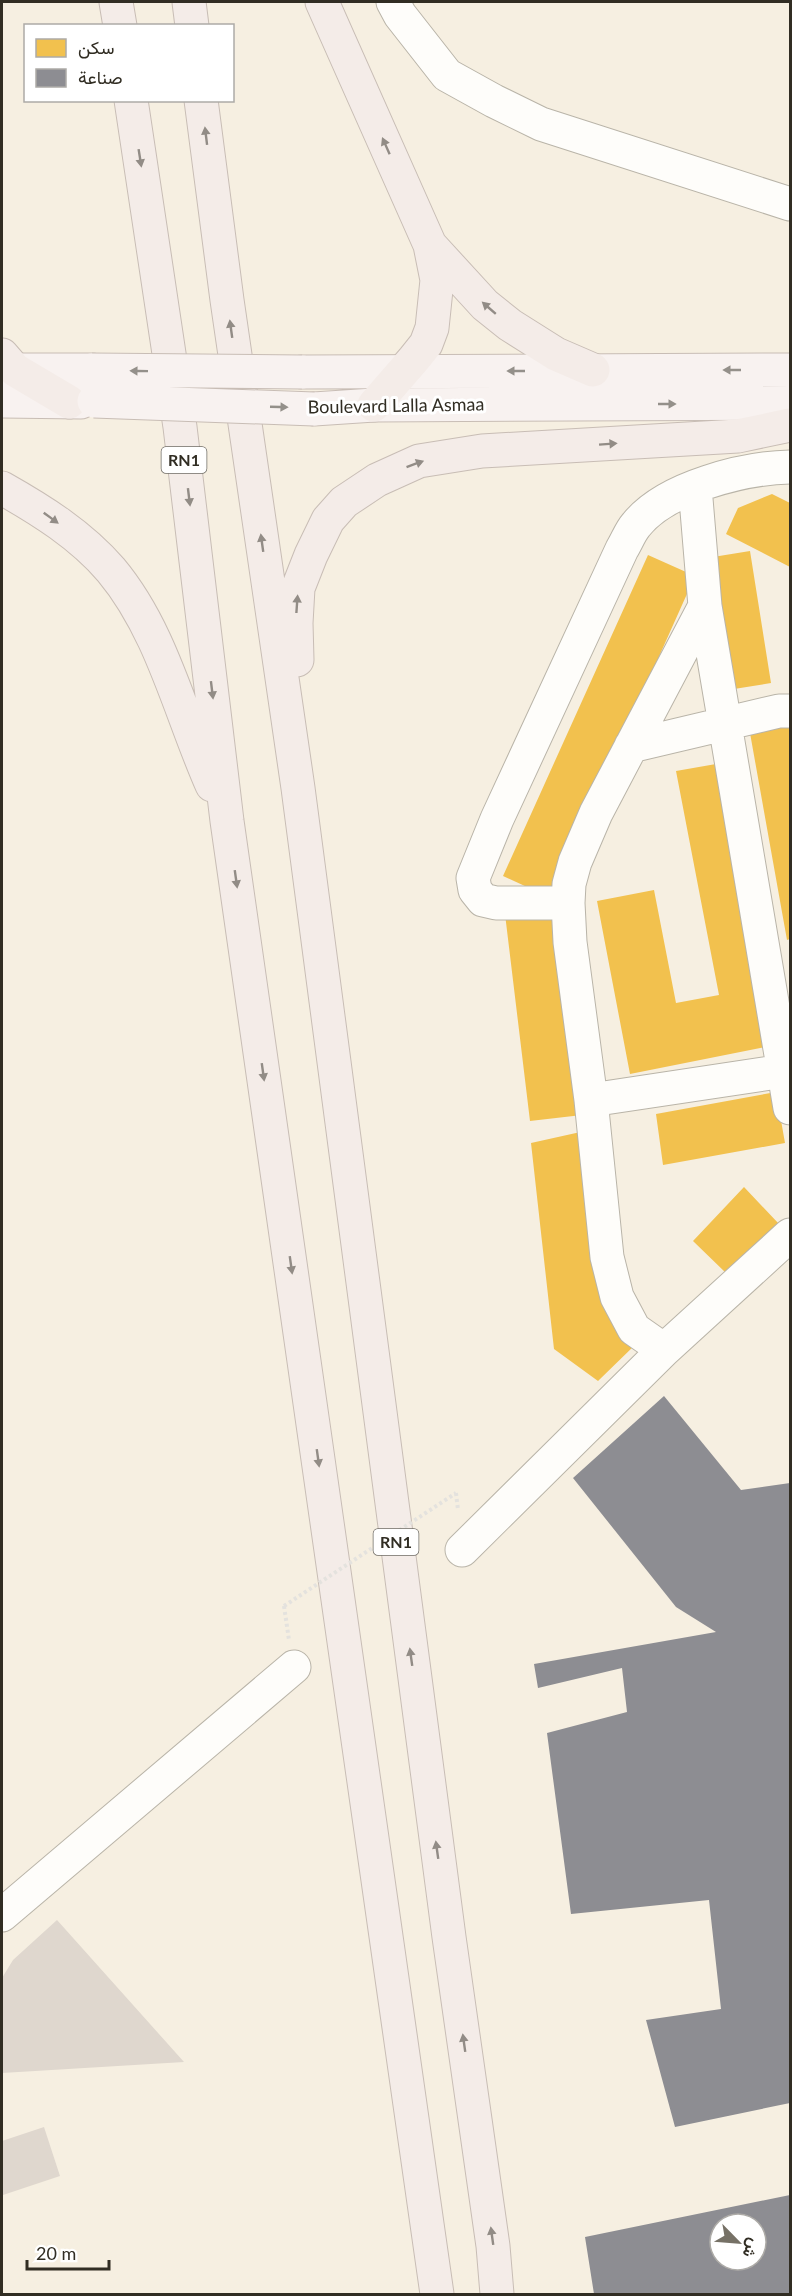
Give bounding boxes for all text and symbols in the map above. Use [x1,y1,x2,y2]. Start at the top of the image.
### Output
legend [24,24,234,102]
text: سكن [78,36,114,59]
text: صناعة [78,66,123,88]
one-way arrow [201,127,211,146]
one-way arrow [381,137,390,155]
one-way arrow [136,149,145,168]
one-way arrow [482,302,497,315]
one-way arrow [227,320,236,339]
one-way arrow [723,365,742,375]
one-way arrow [129,366,148,376]
one-way arrow [507,366,526,376]
street label: Boulevard Lalla Asmaa [308,392,484,418]
one-way arrow [657,399,676,408]
one-way arrow [269,403,288,412]
one-way arrow [599,439,618,449]
road number: RN1 [162,447,207,473]
one-way arrow [406,458,424,468]
one-way arrow [184,487,194,506]
one-way arrow [43,512,59,524]
one-way arrow [258,534,267,553]
one-way arrow [292,594,302,613]
one-way arrow [207,681,217,700]
one-way arrow [231,870,240,889]
one-way arrow [259,1063,268,1082]
one-way arrow [286,1256,295,1275]
one-way arrow [313,1449,322,1468]
road number: RN1 [374,1529,418,1555]
one-way arrow [407,1647,416,1666]
one-way arrow [433,1840,442,1859]
one-way arrow [460,2034,469,2053]
north arrow [708,2212,768,2272]
one-way arrow [487,2227,496,2246]
scale bar [27,2233,110,2271]
text: ش [738,2235,765,2261]
text: 20 m [36,2242,76,2264]

